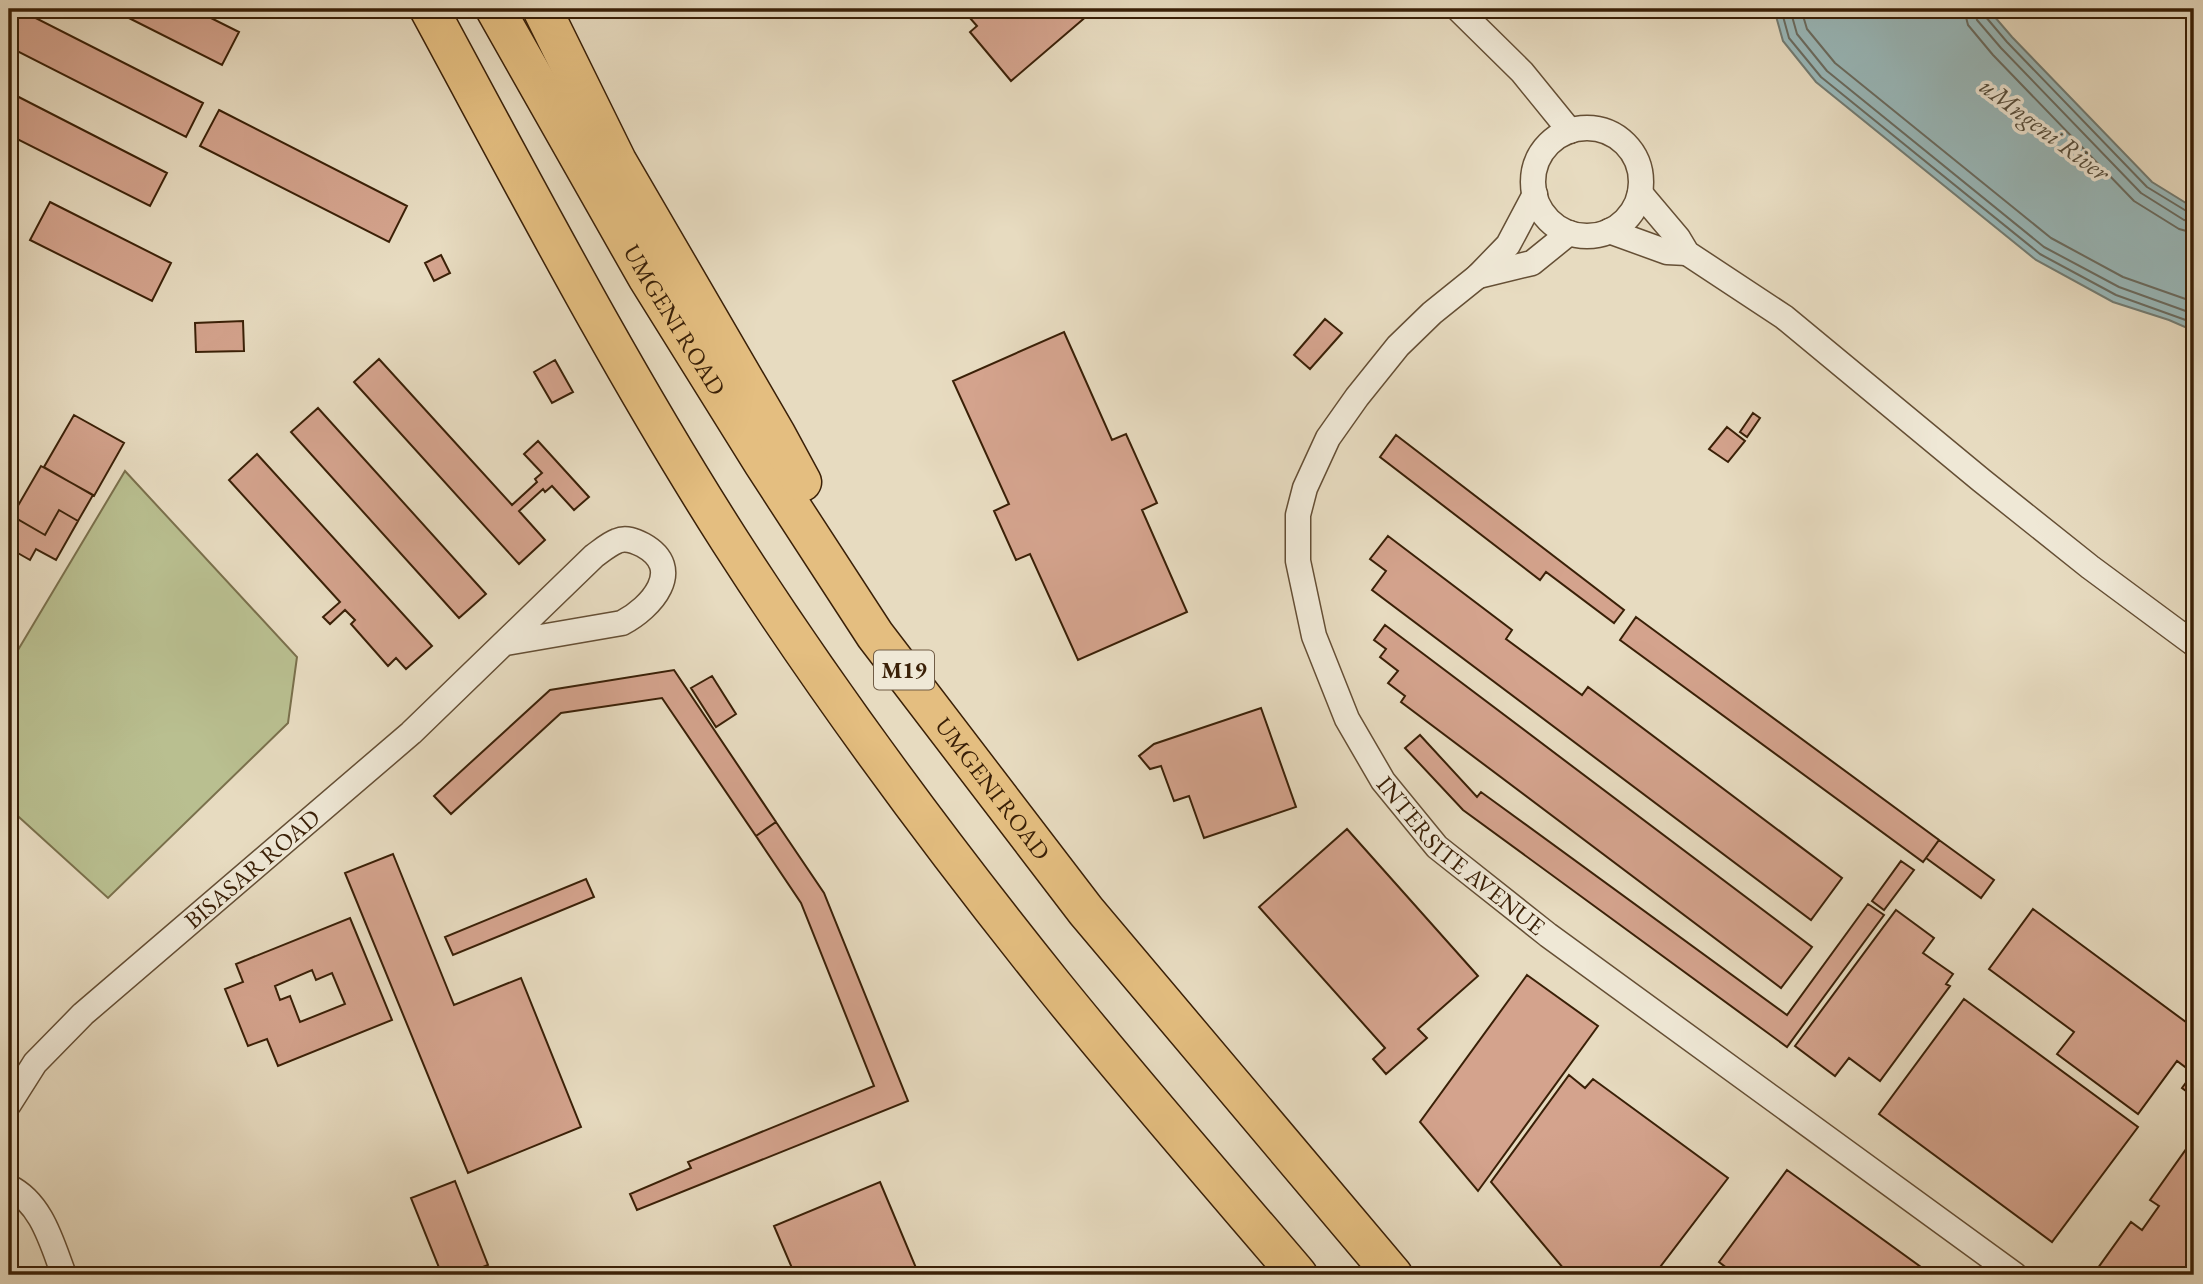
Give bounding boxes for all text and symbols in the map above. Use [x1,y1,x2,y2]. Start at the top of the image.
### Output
water label: uMngeni River [1973,69,2118,190]
street label: UMGENI ROAD [617,239,733,401]
road number: M19 [874,650,934,690]
street label: UMGENI ROAD [928,711,1057,866]
street label: INTERSITE AVENUE [1370,769,1552,942]
street label: BISASAR ROAD [178,802,326,935]

